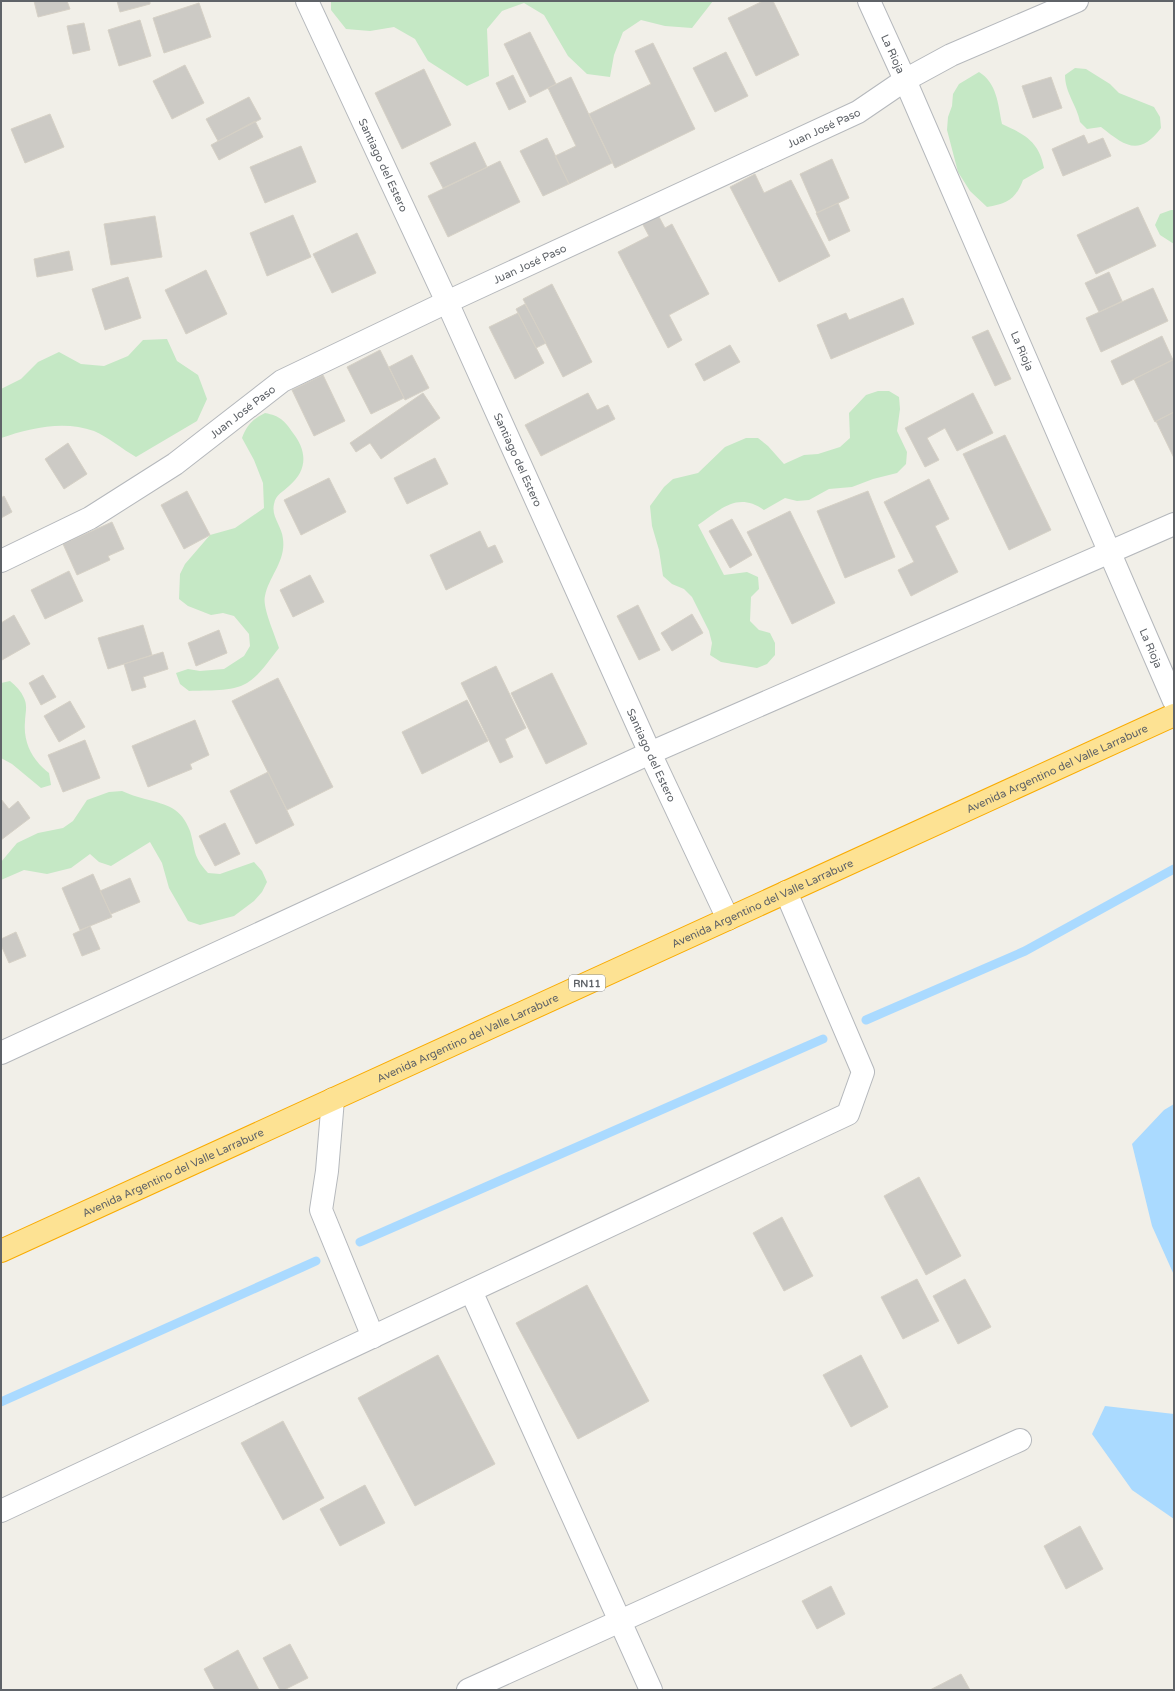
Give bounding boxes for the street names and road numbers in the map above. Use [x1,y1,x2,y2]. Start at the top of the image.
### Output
street label: La Rioja [878,32,907,76]
street label: Juan José Paso [785,106,863,151]
street label: Santiago del Estero [356,117,410,214]
street label: Juan José Paso [491,242,569,287]
street label: La Rioja [1008,329,1036,373]
street label: Juan José Paso [208,382,278,441]
street label: Santiago del Estero [491,411,544,509]
street label: La Rioja [1136,627,1165,670]
street label: Santiago del Estero [624,707,678,804]
street label: Avenida Argentino del Valle Larrabure [964,722,1150,816]
street label: Avenida Argentino del Valle Larrabure [670,856,855,951]
road number: RN11 [569,975,605,991]
street label: Avenida Argentino del Valle Larrabure [375,991,561,1085]
street label: Avenida Argentino del Valle Larrabure [80,1126,266,1220]

